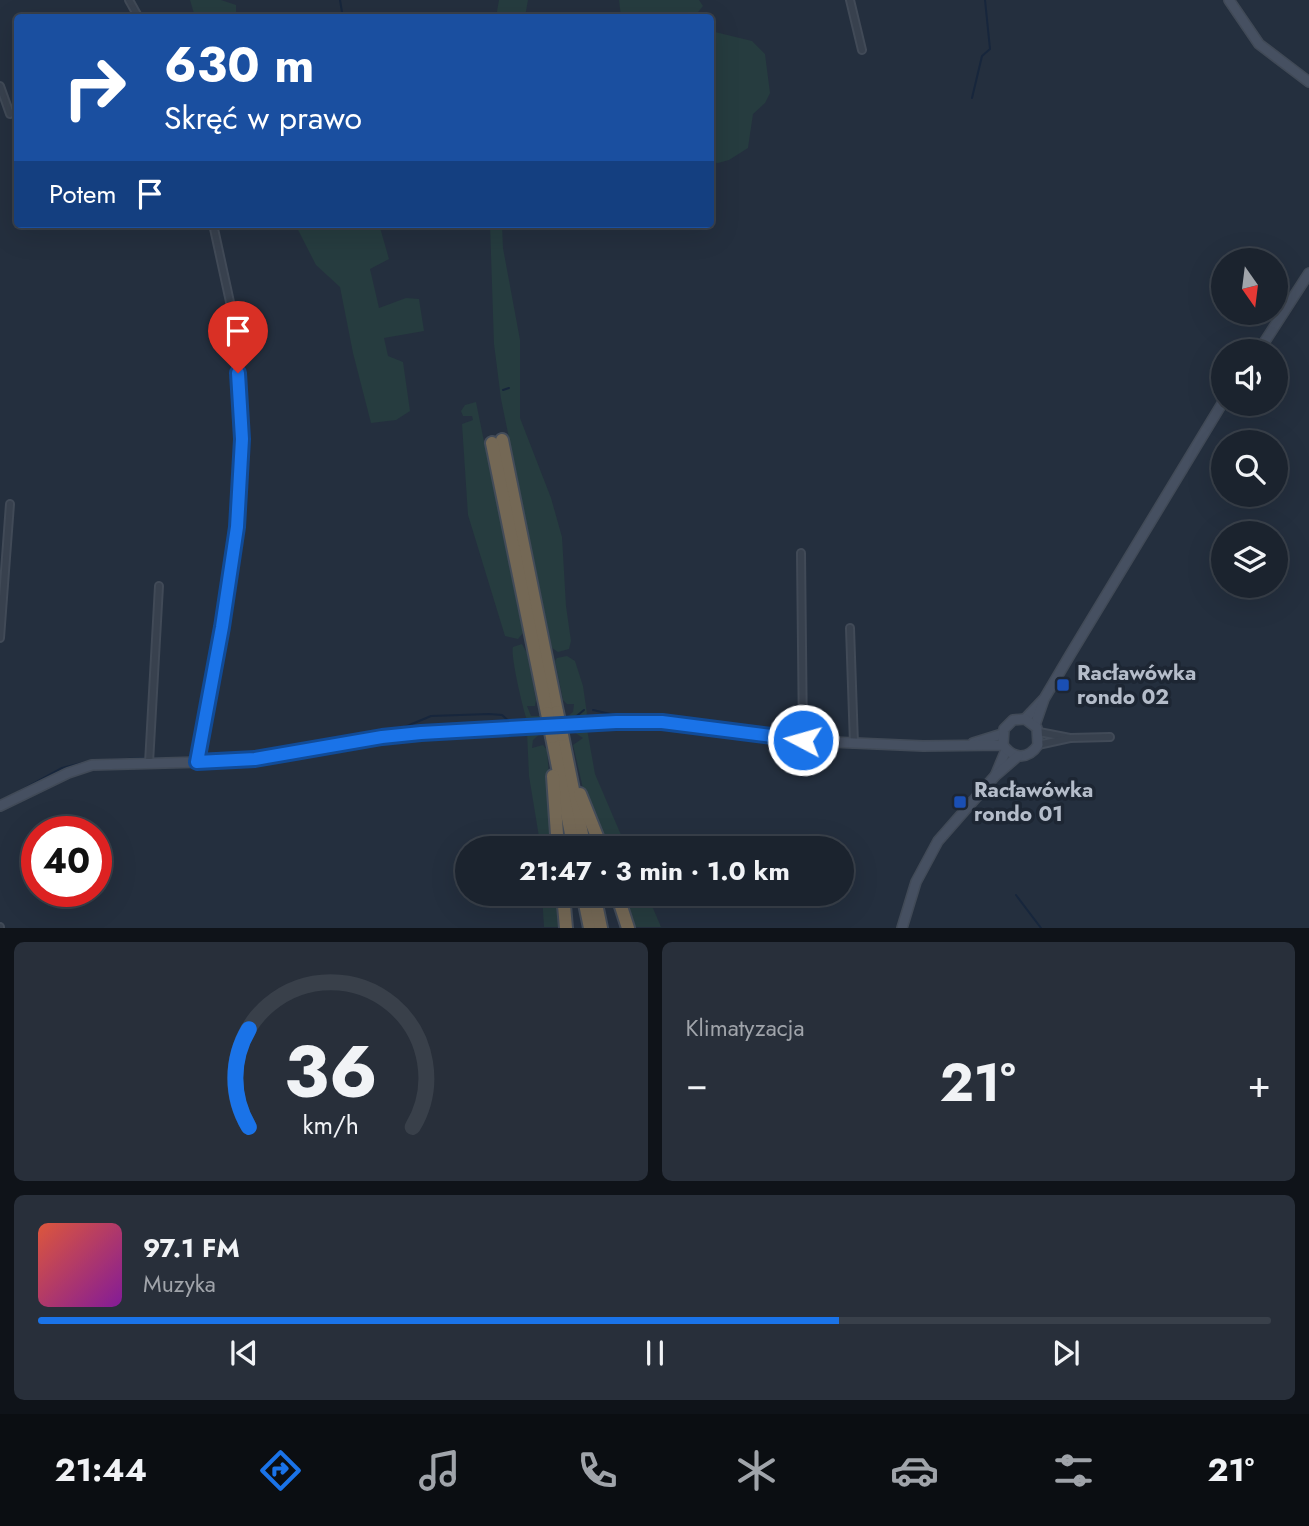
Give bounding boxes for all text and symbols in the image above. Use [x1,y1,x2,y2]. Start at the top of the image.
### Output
text: 630 m [164,30,315,100]
icon: right [49,42,140,133]
text: Skręć w prawo [164,95,362,141]
text: Potem [49,175,117,213]
icon: arrive [131,175,169,213]
north arrow [1211,248,1288,326]
map controls [1211,248,1288,598]
pin [208,301,268,373]
icon: arrive [219,312,257,350]
button: sound [1211,339,1288,416]
button: search [1211,430,1288,507]
button: layers [1211,521,1288,598]
place label: Racławówka rondo 02 [1077,658,1196,712]
marker: Racławówka rondo 02 [1055,677,1071,693]
position arrow [766,703,840,777]
place label: Racławówka rondo 01 [974,775,1093,829]
marker: Racławówka rondo 01 [952,794,968,810]
speed limit sign: 40 [21,816,112,907]
text: 21:47 · 3 min · 1.0 km [519,852,790,890]
text: Klimatyzacja [686,1011,805,1045]
text: 36 [284,1020,378,1125]
text: 21° [940,1045,1016,1121]
text: − [686,1056,708,1111]
text: + [1248,1056,1271,1111]
text: km/h [302,1107,359,1143]
text: 97.1 FM [143,1229,240,1267]
text: Muzyka [143,1267,216,1301]
icon: previous [225,1334,263,1372]
icon: pause [636,1334,674,1372]
icon: next [1047,1334,1085,1372]
icon: directions [256,1446,305,1495]
icon: music [415,1446,464,1495]
icon: phone [573,1446,622,1495]
icon: climate [732,1446,781,1495]
icon: car [890,1446,939,1495]
icon: filters [1049,1446,1098,1495]
text: 21:44 [55,1447,147,1493]
text: 21° [1207,1447,1254,1493]

